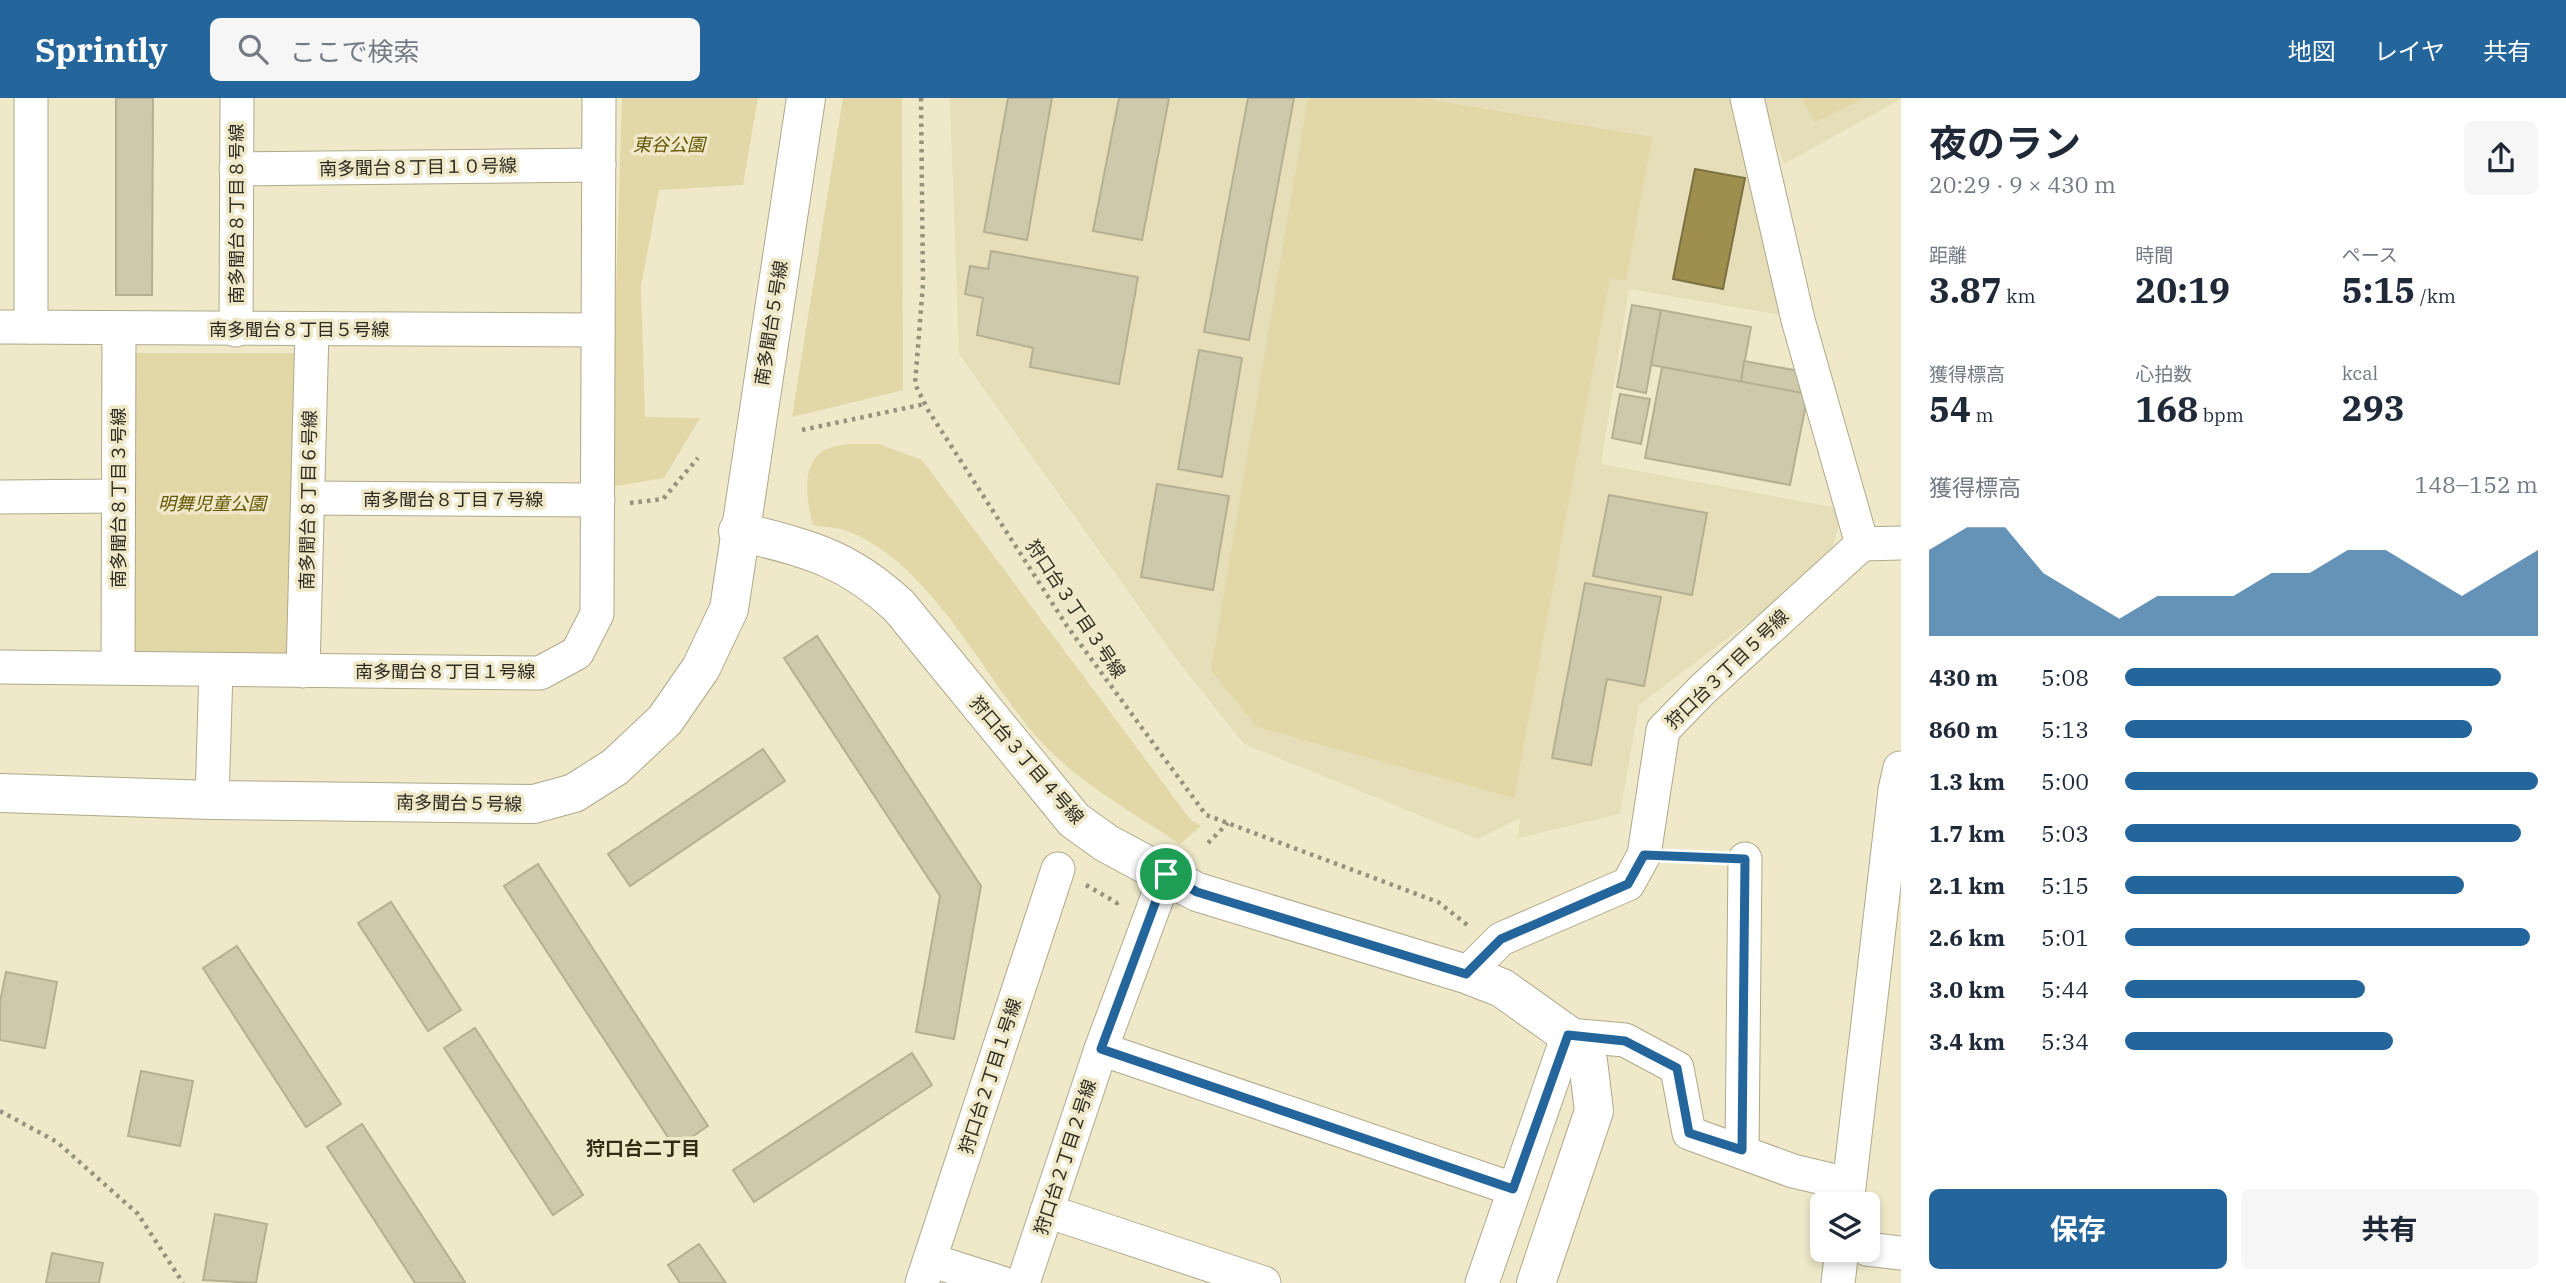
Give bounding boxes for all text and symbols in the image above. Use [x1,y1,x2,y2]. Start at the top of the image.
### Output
search box [210,18,700,81]
text: Sprintly [35,28,168,71]
icon: search [234,30,272,68]
text: ここで検索 [290,34,420,68]
text: 地図 [2288,35,2336,67]
text: レイヤ [2374,35,2445,67]
text: 共有 [2483,35,2531,67]
text: 夜のラン [1929,118,2081,167]
button: share [2464,121,2538,195]
street label: 南多聞台８丁目８号線 [225,124,248,304]
park label: 東谷公園 [633,133,708,156]
street label: 南多聞台８丁目１０号線 [319,154,517,180]
text: 20:29 · 9 × 430 m [1929,169,2116,199]
text: 距離 [1929,243,1967,267]
text: 時間 [2135,243,2173,267]
text: ペース [2342,243,2398,267]
street label: 南多聞台５号線 [750,259,792,387]
text: 3.87 [1929,267,2002,313]
text: 20:19 [2135,267,2230,313]
text: 5:15 [2342,267,2415,313]
text: km [2002,284,2036,308]
text: /km [2415,284,2456,308]
street label: 南多聞台８丁目５号線 [209,318,389,341]
text: kcal [2342,361,2378,385]
text: 獲得標高 [1929,362,2005,386]
text: 心拍数 [2135,362,2192,386]
text: 293 [2342,385,2405,431]
text: 54 [1929,386,1971,432]
text: 168 [2135,386,2198,432]
text: m [1971,403,1994,427]
text: bpm [2198,403,2244,427]
street label: 南多聞台８丁目３号線 [107,408,130,588]
street label: 南多聞台８丁目６号線 [295,410,321,590]
text: 148–152 m [2414,469,2538,499]
text: 獲得標高 [1929,472,2021,502]
street label: 南多聞台８丁目７号線 [363,488,543,511]
park label: 明舞児童公園 [158,492,269,515]
street label: 狩口台３丁目３号線 [1021,535,1131,683]
street label: 狩口台３丁目５号線 [1661,604,1793,734]
street label: 南多聞台８丁目１号線 [355,660,535,683]
text: 430 m [1929,662,1998,692]
text: 5:08 [2041,662,2089,692]
street label: 狩口台３丁目４号線 [965,691,1089,829]
text: 860 m [1929,714,1998,744]
text: 5:13 [2041,714,2089,744]
text: 1.3 km [1929,766,2005,796]
text: 5:00 [2041,766,2089,796]
street label: 南多聞台５号線 [396,790,522,816]
text: 1.7 km [1929,818,2005,848]
text: 5:03 [2041,818,2089,848]
pin [1136,844,1196,904]
icon: arrive [1147,855,1185,893]
text: 2.1 km [1929,870,2005,900]
text: 5:15 [2041,870,2089,900]
text: 2.6 km [1929,922,2005,952]
text: 5:01 [2041,922,2089,952]
text: 3.0 km [1929,974,2005,1004]
text: 5:44 [2041,974,2089,1004]
street label: 狩口台２丁目１号線 [954,995,1026,1157]
text: 3.4 km [1929,1026,2005,1056]
text: 5:34 [2041,1026,2089,1056]
street label: 狩口台２丁目２号線 [1029,1076,1101,1238]
district label: 狩口台二丁目 [586,1136,700,1160]
button: 保存 [1929,1189,2227,1269]
button: 共有 [2241,1189,2538,1269]
map controls [1810,1192,1880,1262]
button: layers [1810,1192,1880,1262]

